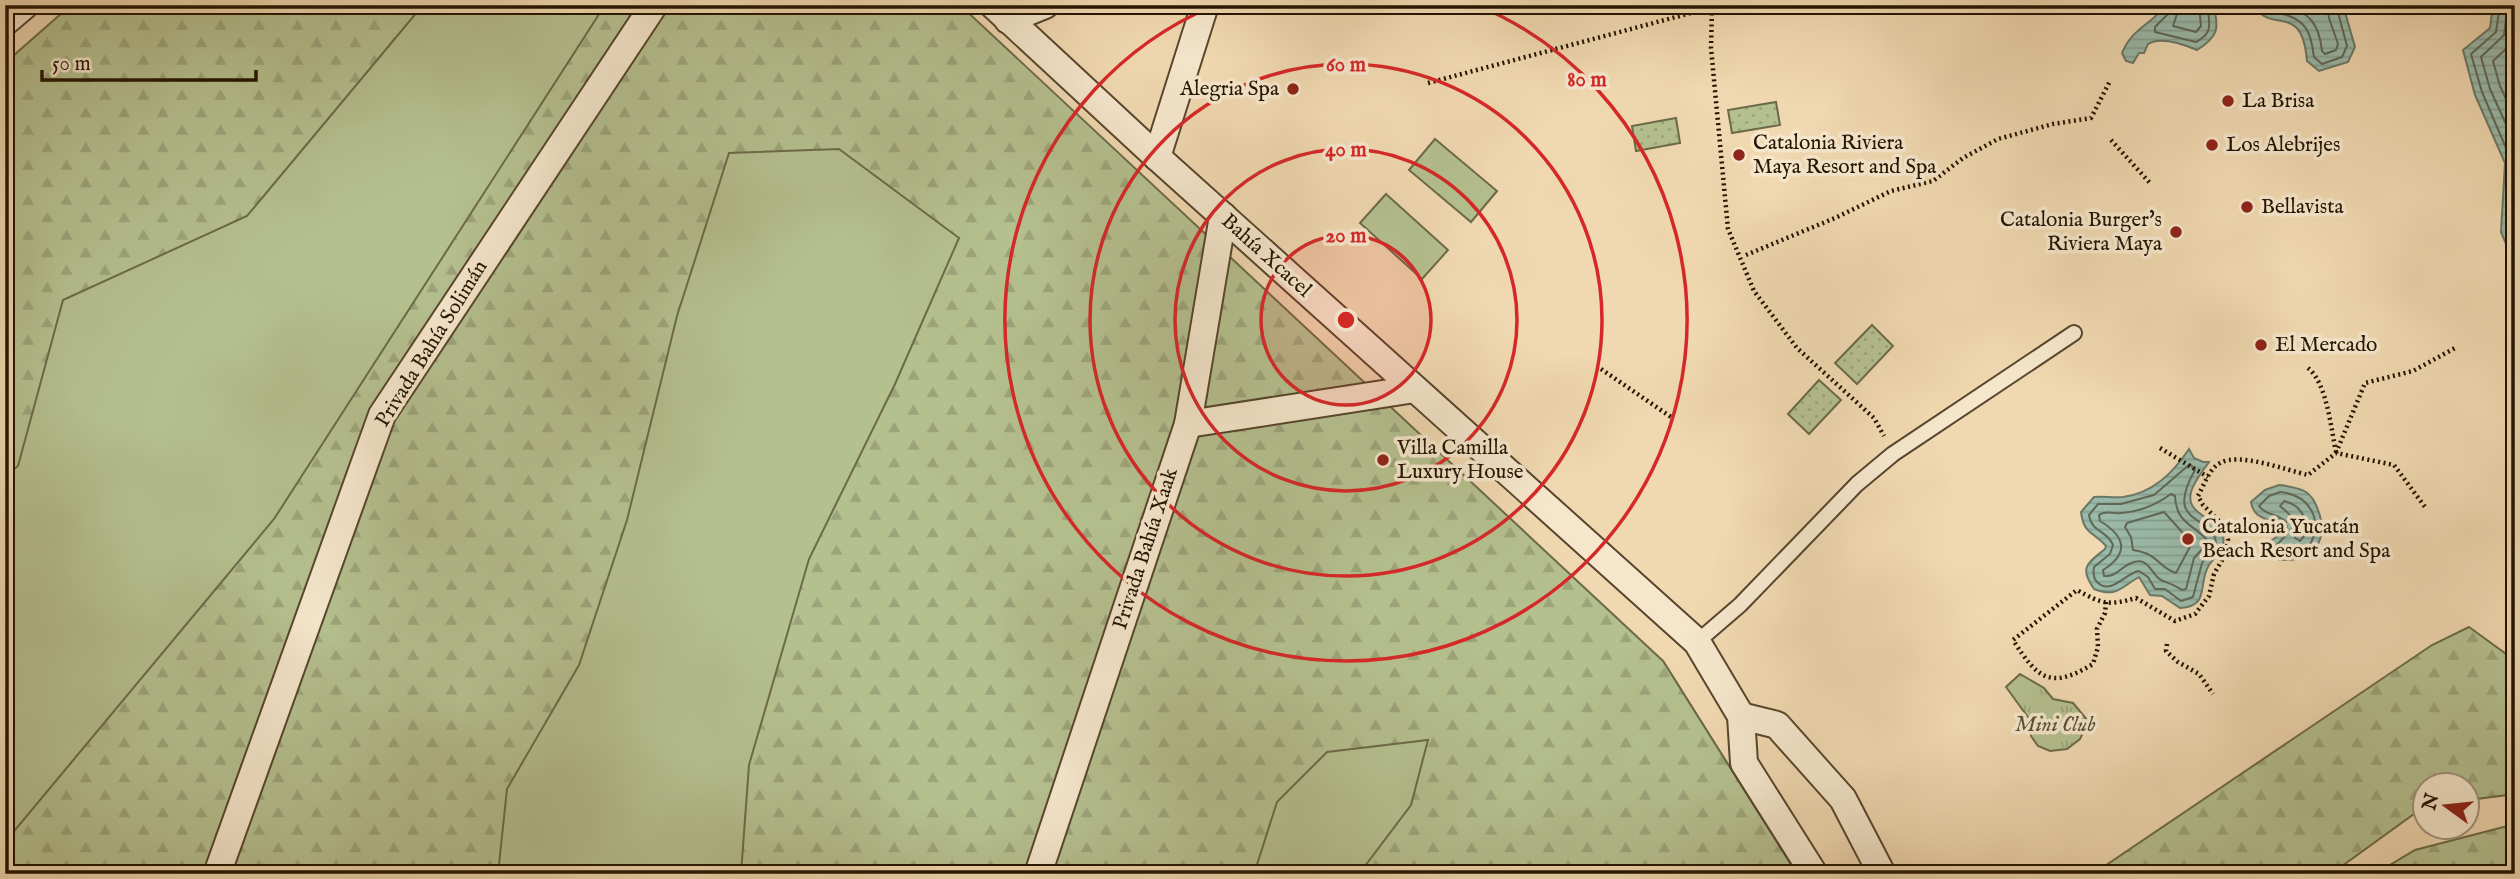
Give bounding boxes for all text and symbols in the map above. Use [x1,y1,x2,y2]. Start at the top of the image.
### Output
scale bar [42,38,256,82]
text: 50 m [52,51,91,78]
text: 60 m [1326,52,1367,79]
text: 80 m [1567,67,1607,94]
place label: Alegria Spa [1179,76,1280,103]
marker: Alegria Spa [1285,81,1301,97]
place label: La Brisa [2242,88,2315,115]
marker: La Brisa [2220,93,2236,109]
place label: Catalonia Riviera Maya Resort and Spa [1753,130,1937,181]
place label: Los Alebrijes [2226,132,2340,159]
text: 40 m [1325,137,1367,164]
marker: Los Alebrijes [2204,137,2220,153]
marker: Catalonia Riviera Maya Resort and Spa [1731,147,1747,163]
place label: Bellavista [2261,194,2344,221]
marker: Bellavista [2239,199,2255,215]
place label: Catalonia Burger's Riviera Maya [2000,207,2163,258]
street label: Bahía Xcacel [1215,208,1317,304]
text: 20 m [1326,223,1367,250]
marker: Catalonia Burger's Riviera Maya [2168,224,2184,240]
street label: Privada Bahía Solimán [370,256,494,432]
centre of rings [1334,308,1358,332]
place label: El Mercado [2275,332,2377,359]
marker: El Mercado [2253,337,2269,353]
place label: Villa Camilla Luxury House [1396,435,1524,486]
marker: Villa Camilla Luxury House [1375,452,1391,468]
street label: Privada Bahía Xaak [1107,464,1185,633]
place label: Catalonia Yucatán Beach Resort and Spa [2202,514,2391,565]
marker: Catalonia Yucatán Beach Resort and Spa [2180,531,2196,547]
park label: Mini Club [2015,712,2095,739]
north arrow [2412,770,2482,840]
text: N [2418,791,2445,814]

